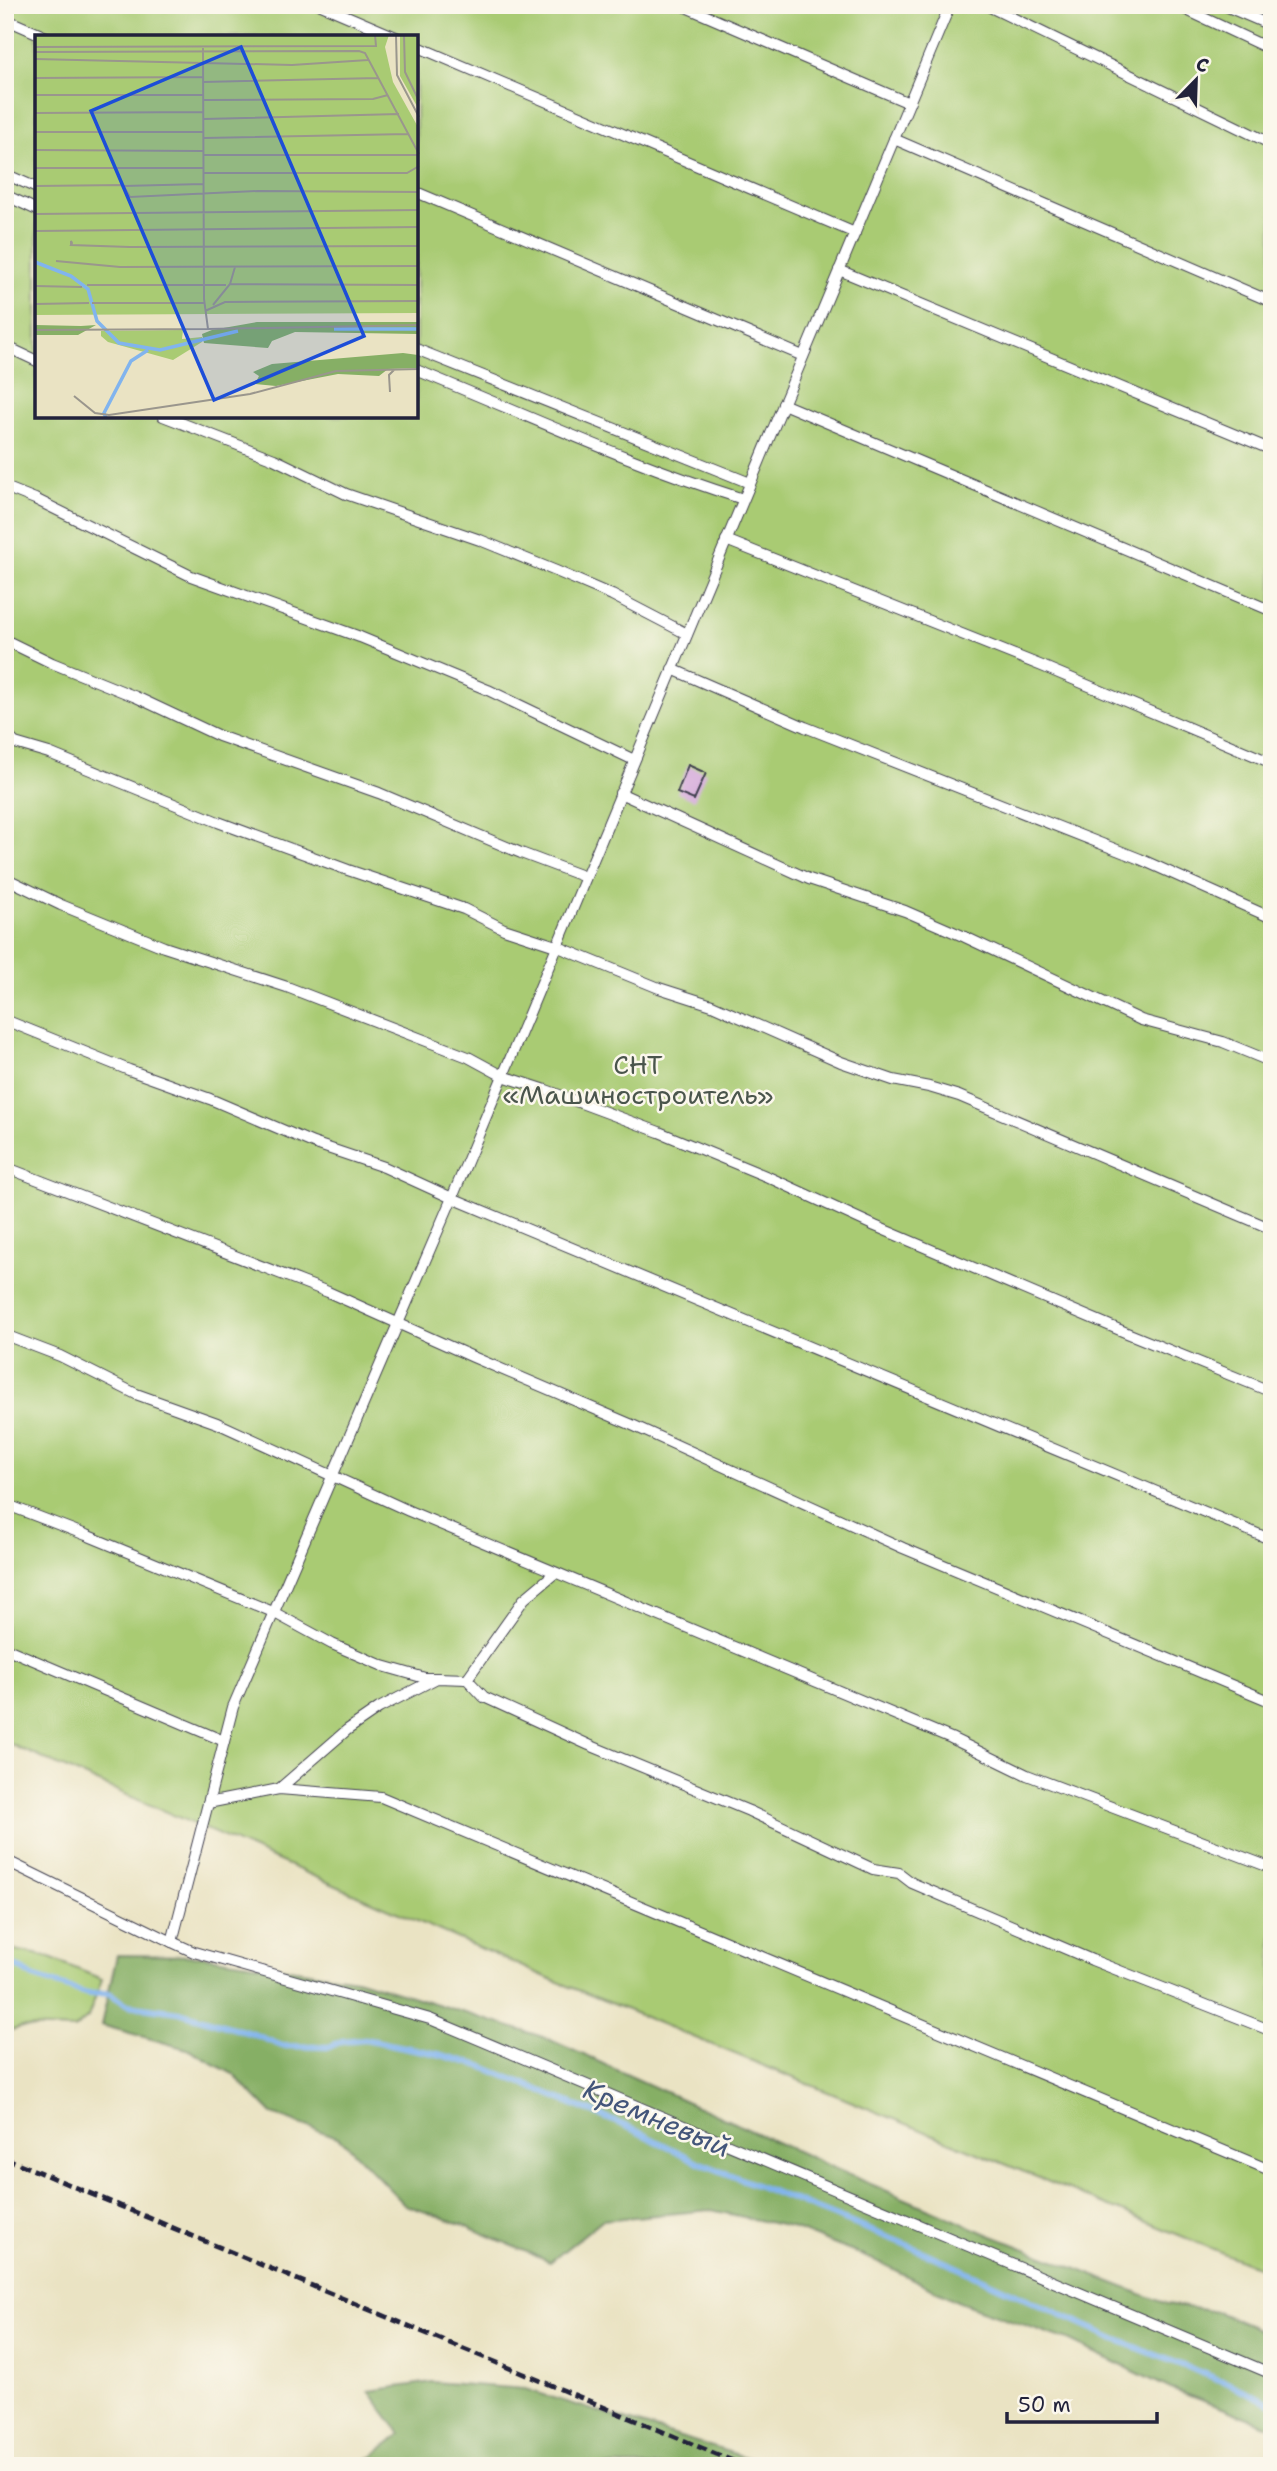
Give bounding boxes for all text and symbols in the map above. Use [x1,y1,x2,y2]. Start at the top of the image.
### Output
inset map [35,35,418,418]
north arrow [1162,46,1232,116]
text: С [1192,51,1213,79]
park label: СНТ «Машиностроитель» [503,1047,773,1112]
water label: Кремневый [577,2070,737,2166]
scale bar [1007,2380,1158,2424]
text: 50 m [1018,2391,1071,2419]

